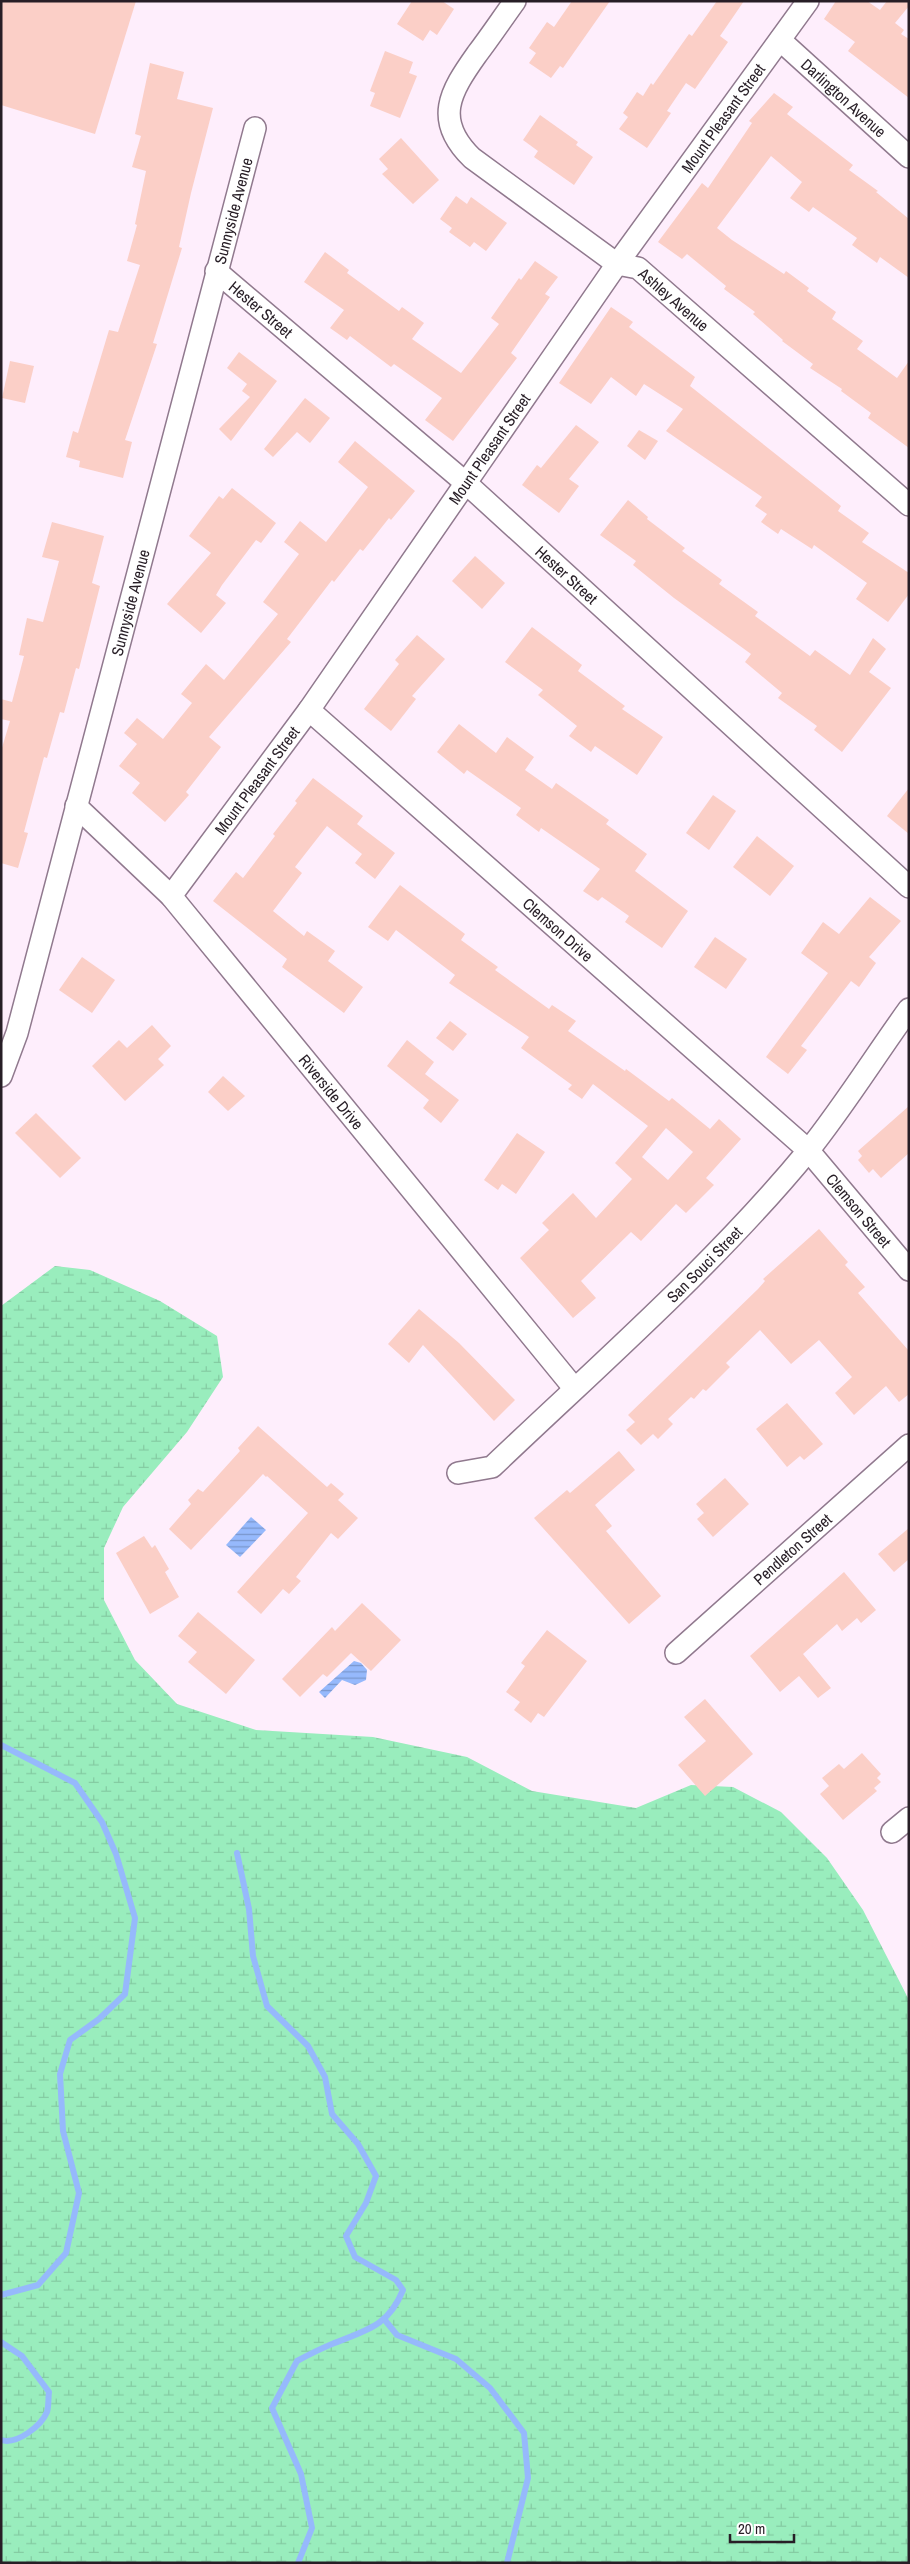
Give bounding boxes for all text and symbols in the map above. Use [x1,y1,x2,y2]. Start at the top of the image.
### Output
street label: Darlington Avenue [796,53,891,142]
street label: Mount Pleasant Street [676,59,770,177]
street label: Sunnyside Avenue [209,155,258,266]
street label: Ashley Avenue [633,262,714,336]
street label: Hester Street [224,276,298,343]
street label: Mount Pleasant Street [443,389,536,509]
street label: Hester Street [531,541,603,609]
street label: Sunnyside Avenue [106,547,155,658]
street label: Mount Pleasant Street [209,721,305,839]
street label: Clemson Drive [518,893,598,967]
street label: Riverside Drive [294,1050,369,1134]
street label: Clemson Street [821,1169,896,1252]
street label: San Souci Street [662,1221,747,1307]
street label: Pendleton Street [749,1508,836,1590]
scale bar [730,2512,794,2544]
text: 20 m [738,2518,765,2539]

